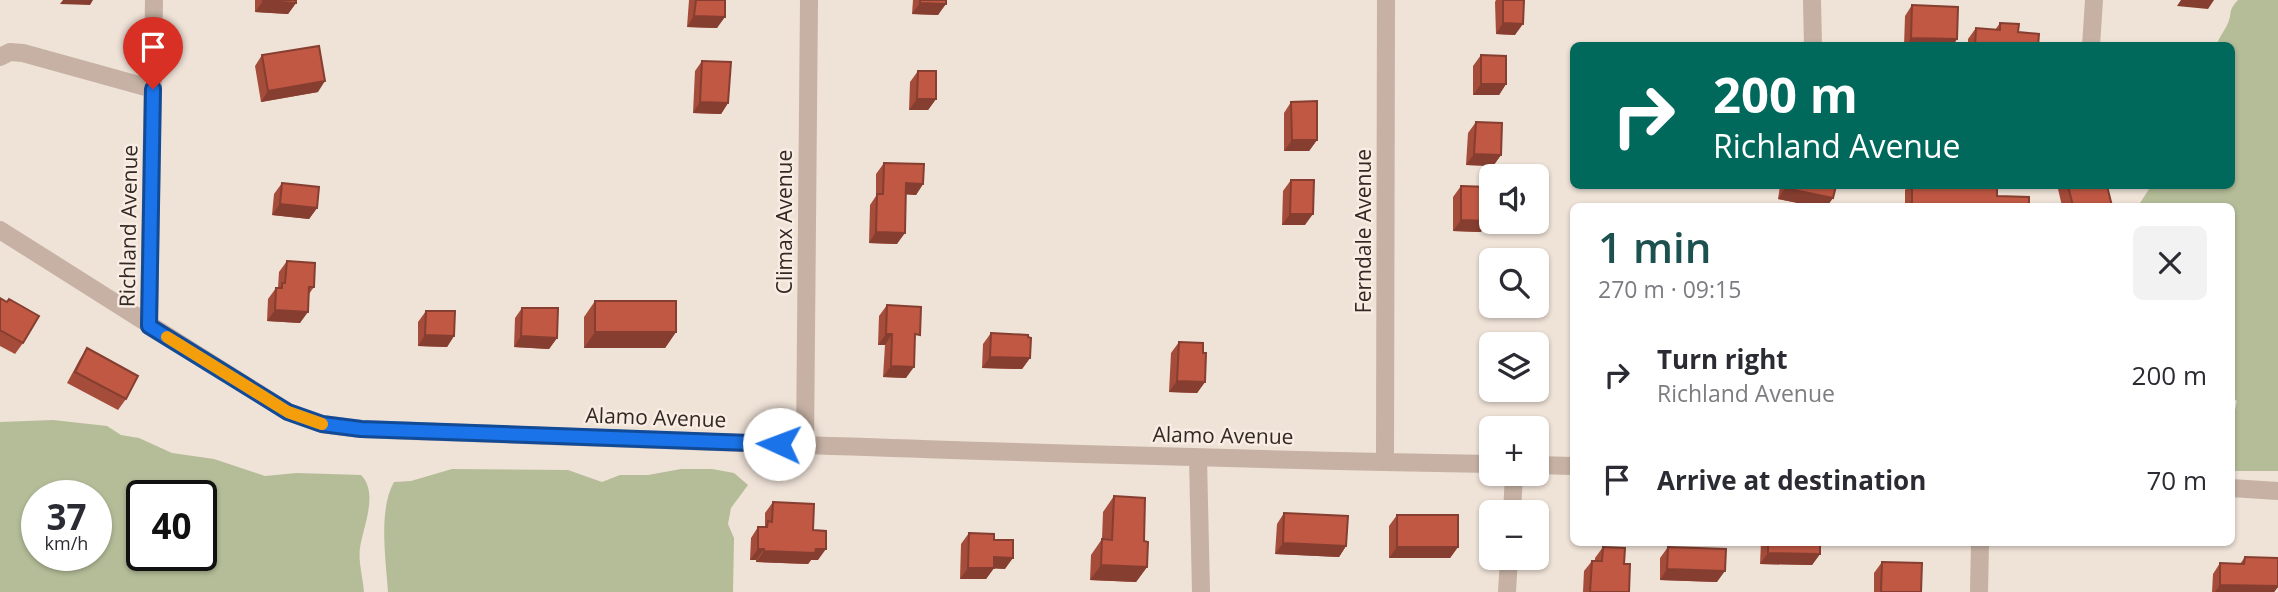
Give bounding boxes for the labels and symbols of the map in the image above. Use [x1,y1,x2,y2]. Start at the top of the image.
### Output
pin [123,17,183,89]
street label: Richland Avenue [113,145,143,307]
street label: Ferndale Avenue [1349,149,1377,313]
street label: Climax Avenue [770,150,798,294]
street label: Alamo Avenue [585,401,727,433]
position arrow [742,407,816,481]
street label: Alamo Avenue [1152,420,1294,450]
speed limit sign: 40 [126,480,217,571]

